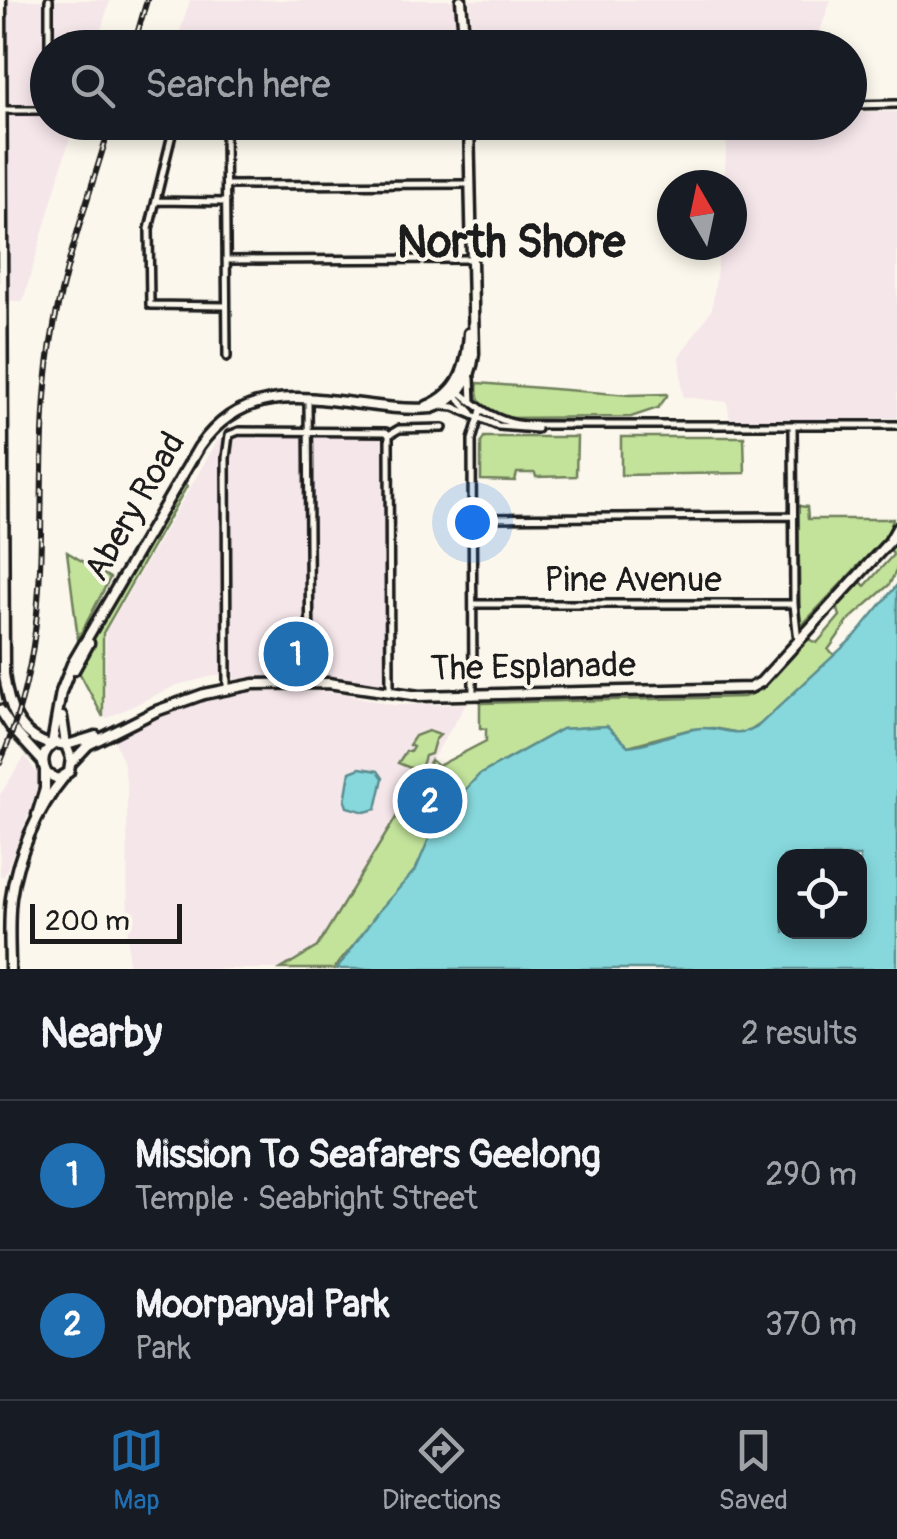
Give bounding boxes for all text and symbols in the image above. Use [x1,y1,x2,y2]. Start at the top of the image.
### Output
search box [30,30,867,140]
icon: search [65,58,120,113]
text: Search here [145,61,331,109]
north arrow [657,170,747,260]
district label: North Shore [397,215,626,271]
street label: Abery Road [75,424,195,589]
your location [447,497,498,548]
street label: Pine Avenue [544,558,722,602]
pin: 1 [264,616,328,692]
street label: The Esplanade [430,643,636,691]
pin: 2 [398,764,462,838]
map controls [777,849,867,939]
button: locate [777,849,867,939]
scale bar [30,899,182,944]
text: 200 m [45,904,130,939]
text: Nearby [40,1008,162,1060]
text: 2 results [741,1014,857,1054]
text: Mission To Seafarers Geelong [135,1131,601,1179]
text: 1 [66,1155,79,1195]
text: 290 m [765,1155,857,1195]
text: Temple · Seabright Street [135,1179,478,1219]
text: Moorpanyal Park [135,1281,390,1329]
text: 2 [64,1305,81,1345]
text: 370 m [765,1305,857,1345]
text: Park [135,1329,191,1369]
tab: Map [109,1423,164,1518]
tab: Directions [382,1423,501,1518]
tab: Saved [719,1423,788,1518]

